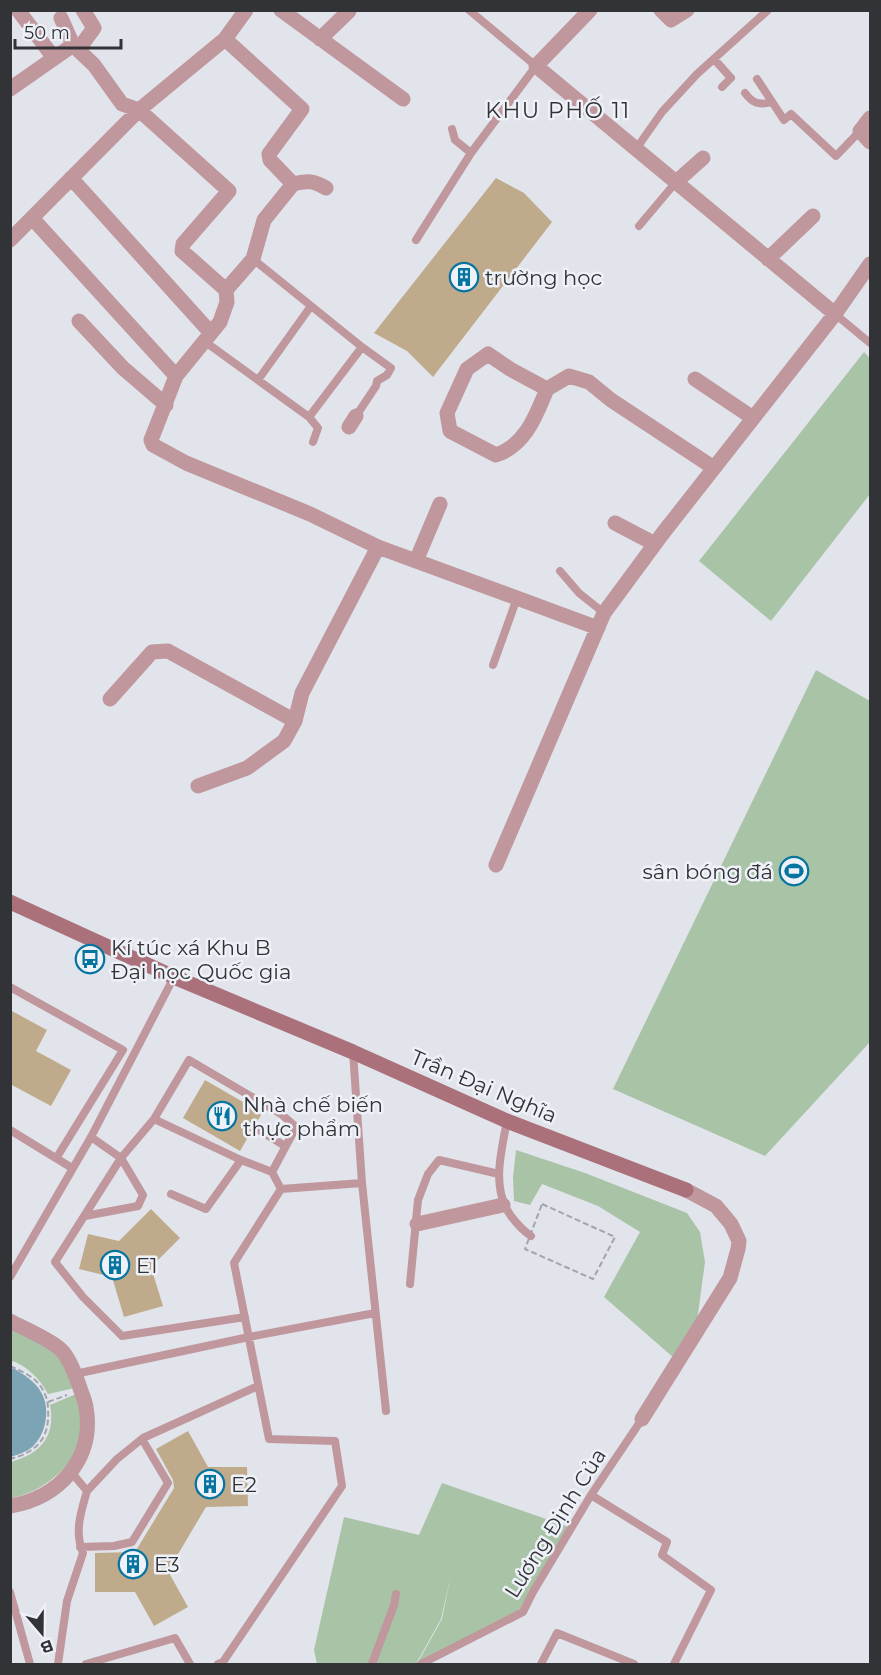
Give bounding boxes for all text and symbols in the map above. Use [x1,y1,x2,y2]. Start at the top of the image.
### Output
scale bar [15,12,122,50]
text: 50 m [24,22,70,44]
district label: KHU PHỐ 11 [485,96,631,124]
building icon: trường học [448,261,480,293]
place label: trường học [485,265,602,290]
sports icon: sân bóng đá [778,855,810,887]
place label: sân bóng đá [643,859,773,884]
place label: Kí túc xá Khu B Đại học Quốc gia [111,935,291,984]
bus stop icon: Kí túc xá Khu B Đại học Quốc gia [74,943,106,975]
street label: Trần Đại Nghĩa [407,1044,561,1128]
place label: Nhà chế biến thực phẩm [243,1092,383,1141]
restaurant icon: Nhà chế biến thực phẩm [206,1100,238,1132]
building icon: E1 [99,1249,131,1281]
place label: E1 [136,1253,158,1278]
street label: Lương Định Của [499,1444,611,1602]
building icon: E2 [194,1468,226,1500]
place label: E2 [231,1472,257,1497]
building icon: E3 [117,1548,149,1580]
place label: E3 [154,1552,180,1577]
north arrow [12,1603,72,1663]
text: B [38,1636,56,1658]

